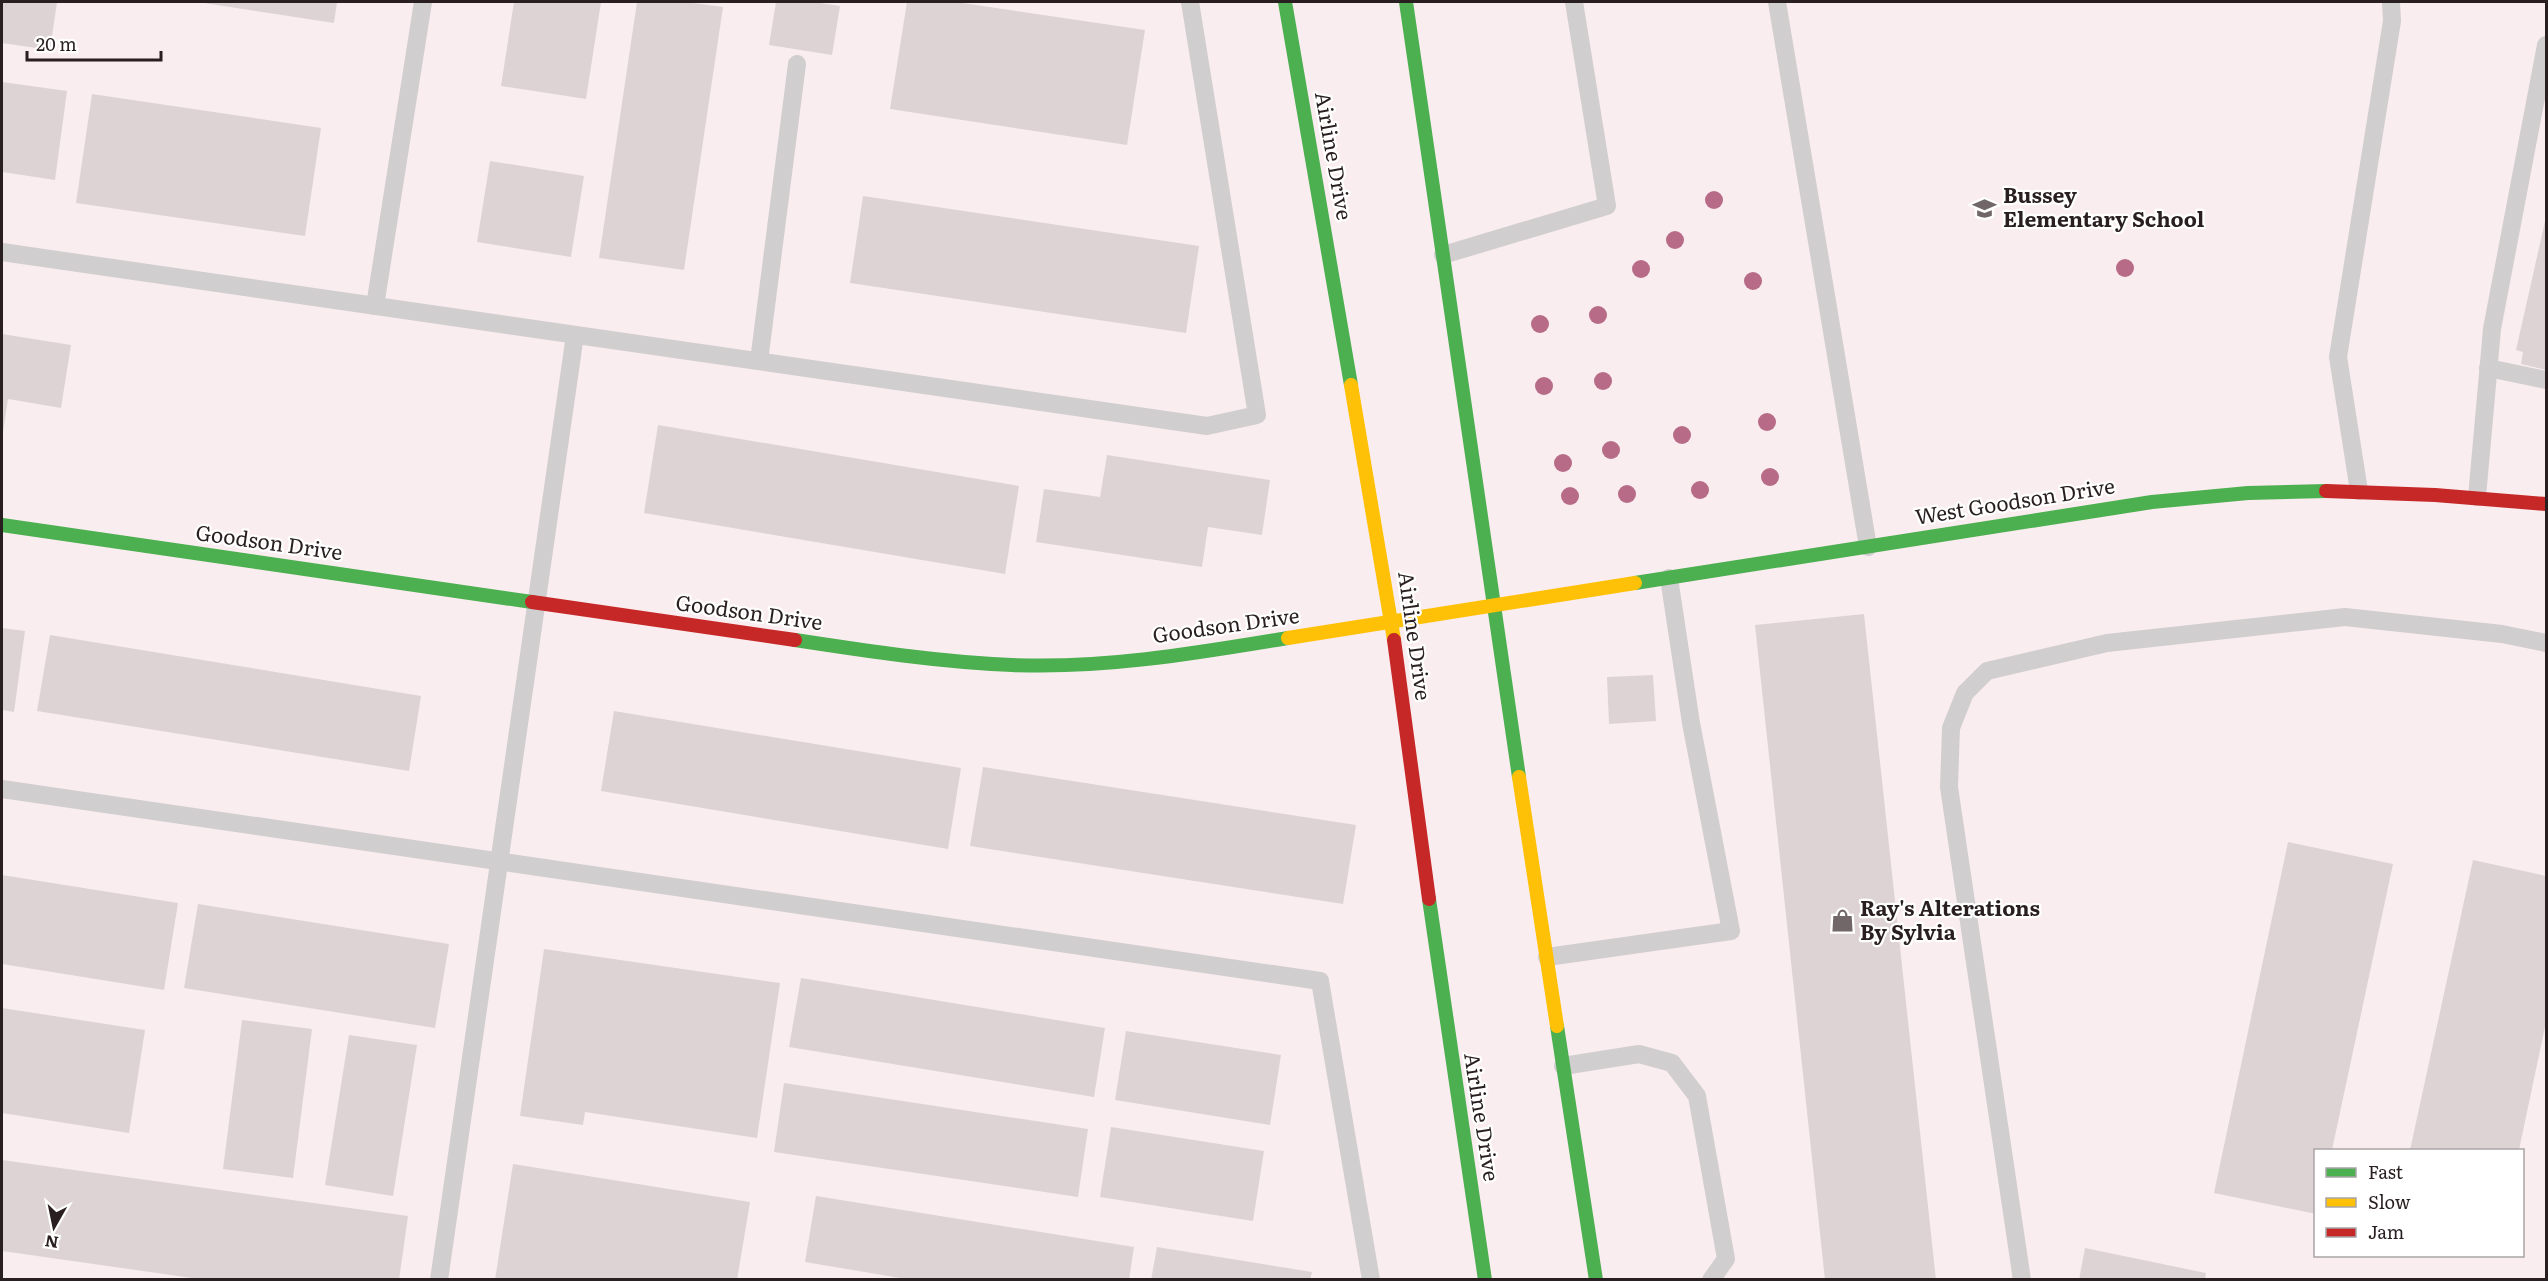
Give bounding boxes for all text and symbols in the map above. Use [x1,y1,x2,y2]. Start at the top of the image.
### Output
scale bar [27,24,160,62]
text: 20 m [36,30,77,57]
street label: Airline Drive [1309,89,1362,222]
place label: Bussey Elementary School [2003,178,2205,233]
school or university icon: Bussey Elementary School [1972,195,1998,221]
street label: West Goodson Drive [1913,468,2117,531]
street label: Goodson Drive [194,515,345,566]
street label: Airline Drive [1392,569,1441,702]
street label: Goodson Drive [674,585,825,636]
street label: Goodson Drive [1150,598,1301,649]
place label: Ray's Alterations By Sylvia [1860,891,2040,946]
shop icon: Ray's Alterations By Sylvia [1829,908,1855,934]
street label: Airline Drive [1458,1050,1509,1183]
legend [2314,1149,2524,1257]
text: Fast [2368,1158,2404,1185]
text: Slow [2368,1188,2411,1215]
north arrow [24,1197,84,1257]
text: Jam [2368,1218,2404,1245]
text: N [43,1230,60,1256]

